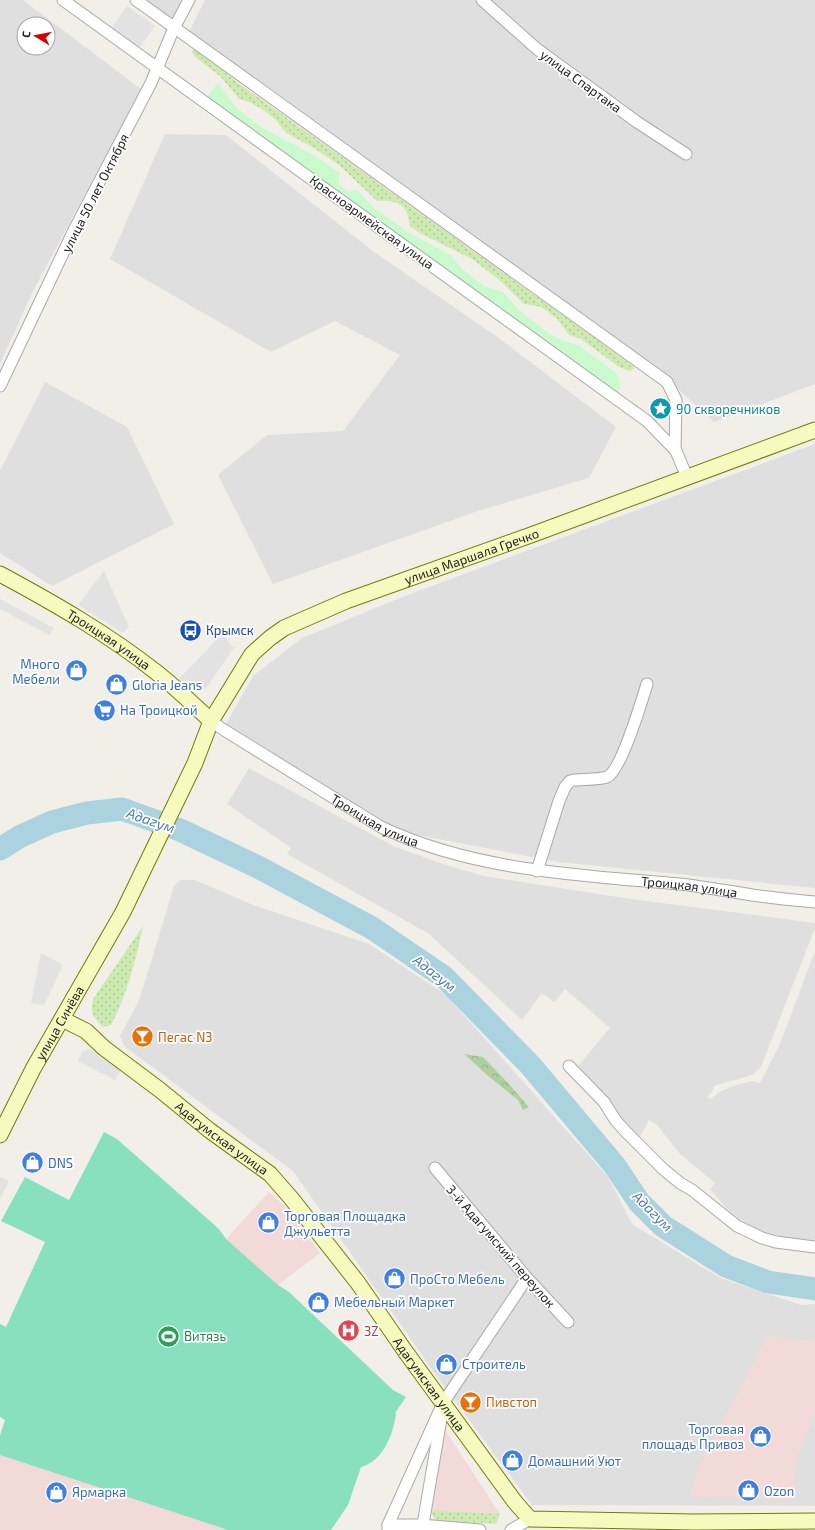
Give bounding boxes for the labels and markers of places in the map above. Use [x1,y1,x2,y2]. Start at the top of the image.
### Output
place icon: 90 скворечников [648,396,674,422]
place label: 90 скворечников [676,401,780,417]
bus stop icon: Крымск [177,617,203,643]
place label: Крымск [206,622,254,638]
place label: Много Мебели [12,656,60,687]
shop icon: Много Мебели [63,658,89,684]
shop icon: Gloria Jeans [104,672,130,698]
place label: Gloria Jeans [132,677,202,693]
supermarket icon: На Троицкой [92,697,118,723]
place label: На Троицкой [120,702,198,718]
bar icon: Пегас N3 [130,1024,156,1050]
place label: Пегас N3 [158,1029,213,1045]
shop icon: DNS [20,1150,46,1176]
place label: DNS [48,1155,73,1171]
place label: Торговая Площадка Джульетта [284,1208,406,1239]
shop icon: Торговая Площадка Джульетта [256,1210,282,1236]
shop icon: ПроСто Мебель [382,1266,408,1292]
place label: ПроСто Мебель [410,1271,505,1287]
shop icon: Мебельный Маркет [306,1289,332,1315]
place label: Мебельный Маркет [334,1294,455,1310]
hospital icon: 3Z [335,1318,361,1344]
sports icon: Витязь [155,1323,181,1349]
place label: 3Z [364,1323,379,1339]
place label: Витязь [184,1328,227,1344]
shop icon: Строитель [433,1351,459,1377]
place label: Строитель [462,1356,526,1372]
bar icon: Пивстоп [457,1389,483,1415]
place label: Пивстоп [486,1394,537,1410]
place label: Торговая площадь Привоз [642,1421,744,1452]
shop icon: Торговая площадь Привоз [747,1423,773,1449]
shop icon: Домашний Уют [499,1448,525,1474]
place label: Домашний Уют [528,1453,622,1469]
shop icon: Ozon [735,1478,761,1504]
shop icon: Ярмарка [44,1479,70,1505]
place label: Ozon [764,1483,794,1499]
place label: Ярмарка [72,1484,126,1500]

